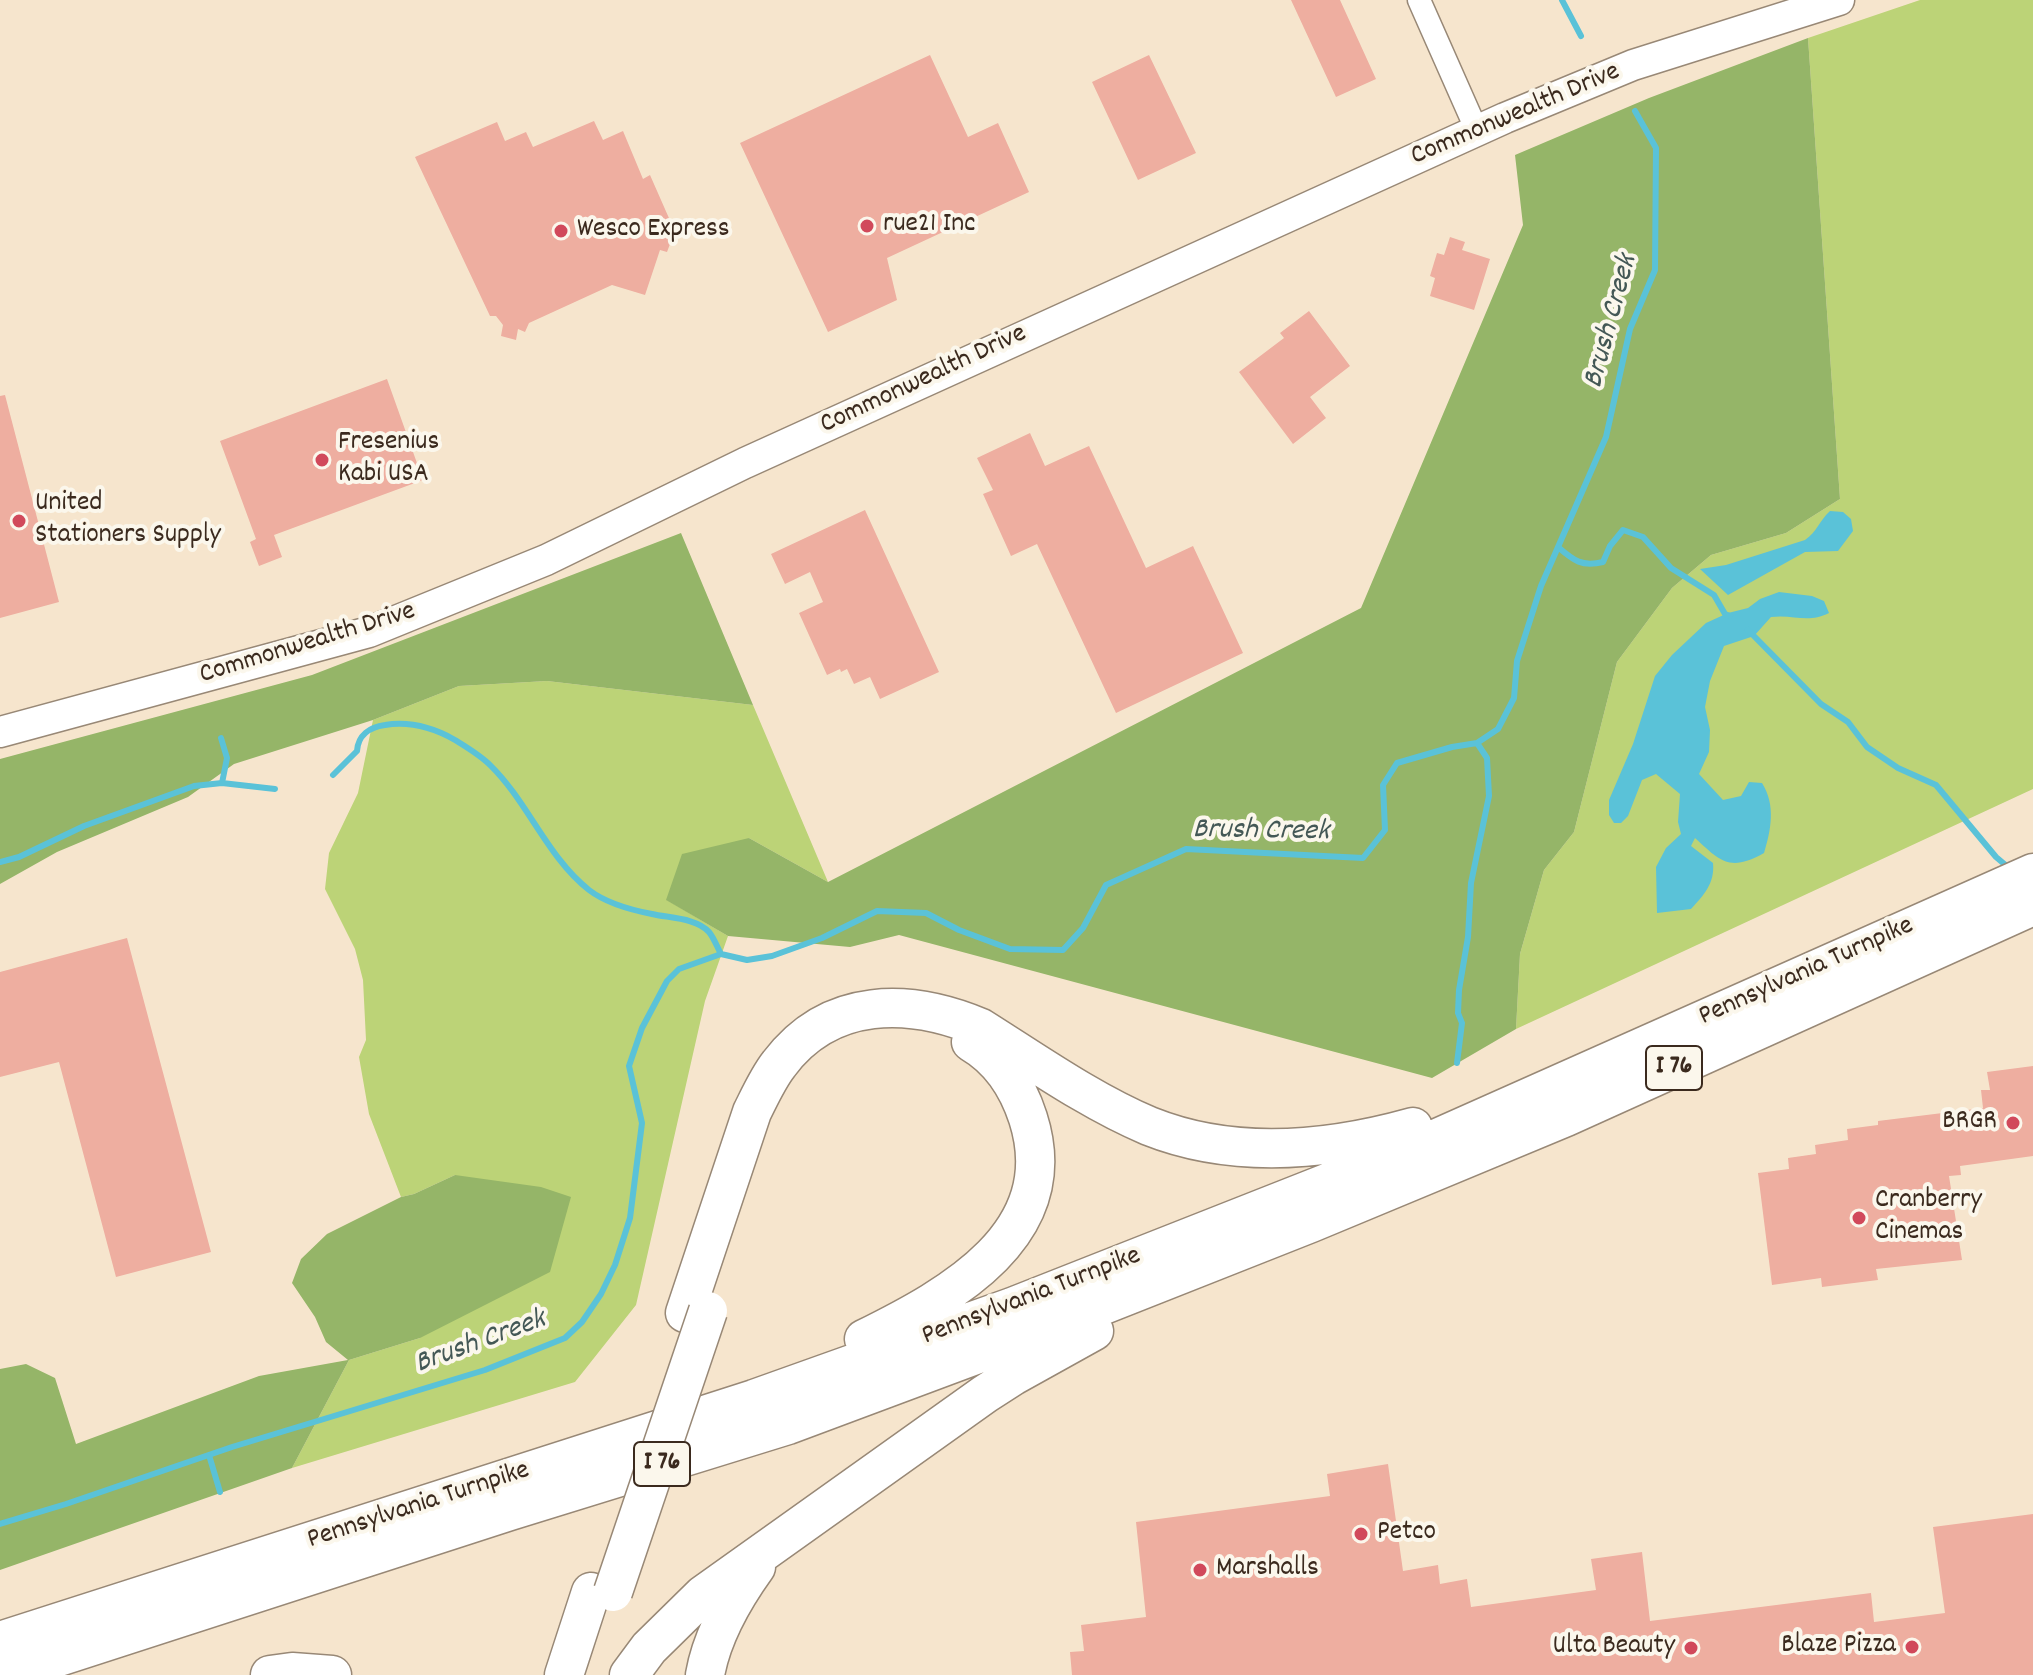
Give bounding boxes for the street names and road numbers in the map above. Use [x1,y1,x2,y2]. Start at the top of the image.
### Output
street label: Commonwealth Drive [1406,57,1626,175]
street label: Commonwealth Drive [815,318,1033,444]
street label: Commonwealth Drive [196,596,420,694]
street label: Pennsylvania Turnpike [1694,911,1920,1035]
road number: I 76 [1646,1046,1702,1090]
street label: Pennsylvania Turnpike [918,1241,1146,1355]
road number: I 76 [634,1442,690,1486]
street label: Pennsylvania Turnpike [304,1455,534,1559]

